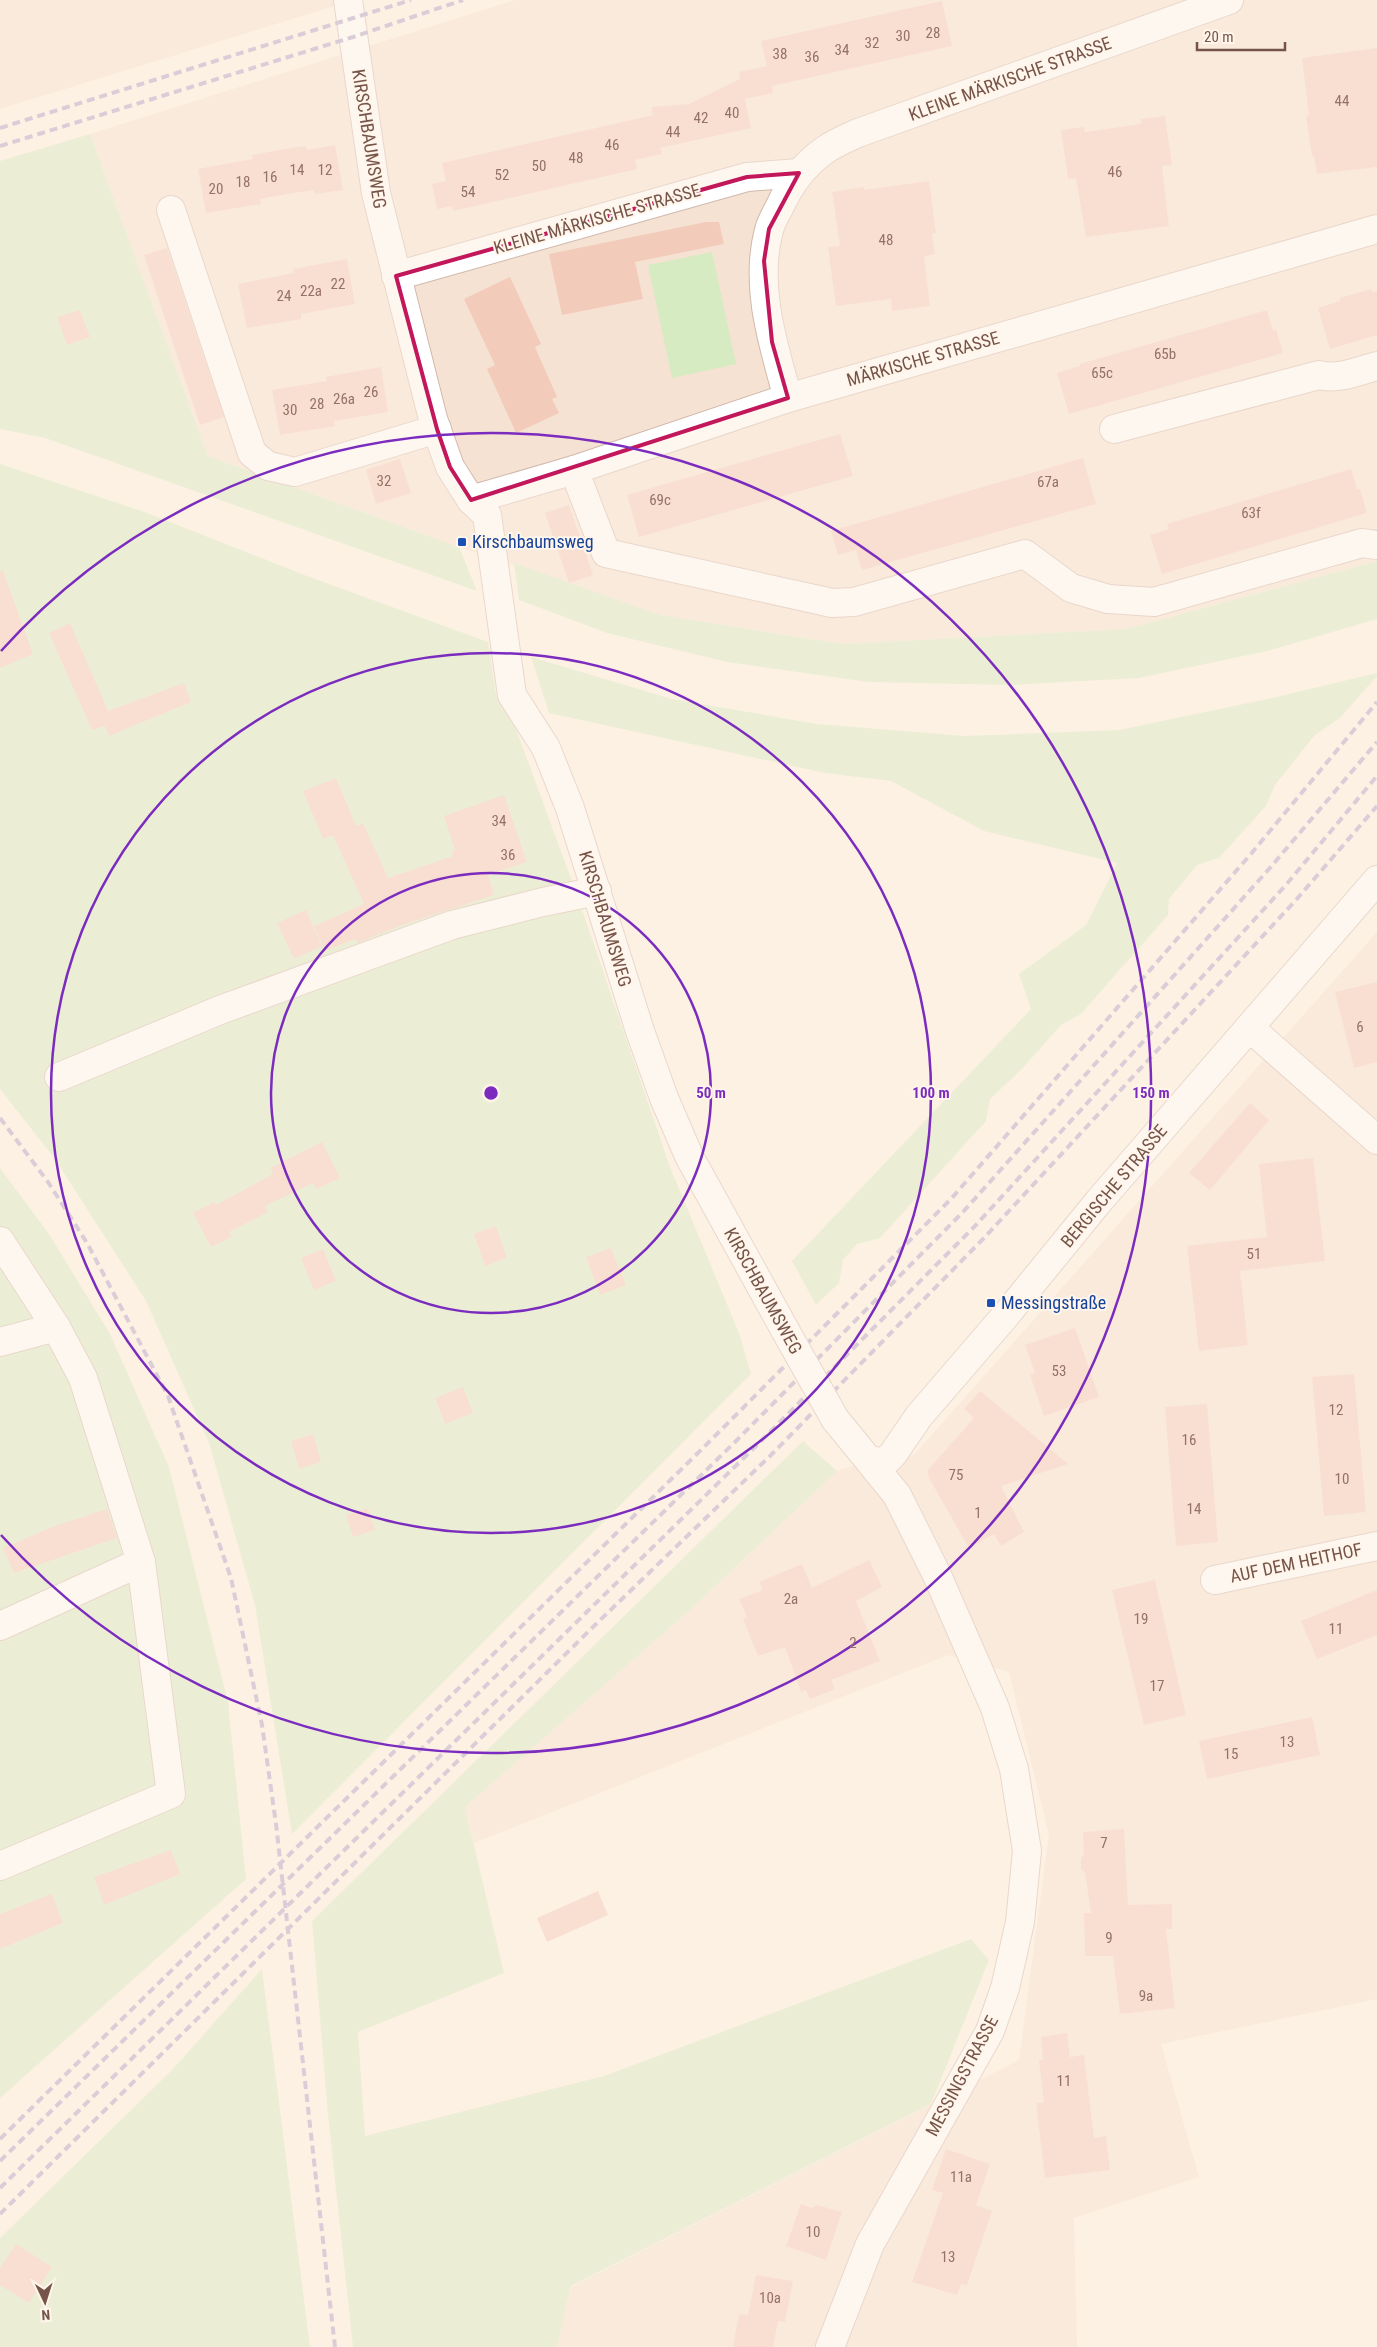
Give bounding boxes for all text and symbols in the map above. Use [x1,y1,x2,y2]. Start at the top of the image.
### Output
scale bar [1197,20,1284,52]
house number: 28 [926,24,940,42]
house number: 30 [896,27,910,45]
text: 20 m [1204,28,1234,46]
street label: KLEINE MÄRKISCHE STRASSE [906,32,1114,125]
house number: 32 [865,34,879,52]
house number: 34 [835,41,849,59]
house number: 38 [773,45,787,63]
house number: 36 [805,48,819,66]
street label: KIRSCHBAUMSWEG [348,68,391,210]
house number: 44 [1335,92,1349,110]
house number: 40 [725,104,739,122]
house number: 42 [694,109,708,127]
house number: 44 [666,123,680,141]
house number: 46 [605,136,619,154]
house number: 48 [569,149,583,167]
house number: 50 [532,157,546,175]
house number: 14 [290,161,304,179]
house number: 12 [318,161,332,179]
house number: 46 [1108,163,1122,181]
house number: 52 [495,166,509,184]
house number: 16 [263,168,277,186]
house number: 18 [236,173,250,191]
street label: KLEINE MÄRKISCHE STRASSE [491,179,703,258]
house number: 20 [209,180,223,198]
house number: 54 [461,183,475,201]
house number: 48 [879,231,893,249]
house number: 22 [331,275,345,293]
house number: 22a [300,282,322,300]
house number: 24 [277,287,291,305]
street label: MÄRKISCHE STRASSE [844,327,1002,390]
house number: 65b [1154,345,1176,363]
house number: 65c [1091,364,1113,382]
house number: 26 [364,383,378,401]
house number: 26a [333,390,355,408]
house number: 28 [310,395,324,413]
house number: 30 [283,401,297,419]
house number: 32 [377,472,391,490]
house number: 67a [1037,473,1059,491]
house number: 69c [649,491,671,509]
house number: 63f [1241,504,1261,522]
place label: Kirschbaumsweg [472,531,594,552]
marker: Kirschbaumsweg [456,536,468,548]
house number: 34 [492,812,506,830]
house number: 36 [501,846,515,864]
street label: KIRSCHBAUMSWEG [575,848,636,989]
house number: 6 [1356,1018,1364,1036]
centre of rings [482,1084,500,1102]
text: 50 m [696,1084,726,1102]
text: 100 m [912,1084,950,1102]
text: 150 m [1132,1084,1170,1102]
street label: BERGISCHE STRASSE [1056,1120,1171,1251]
street label: KIRSCHBAUMSWEG [720,1224,807,1357]
house number: 51 [1247,1245,1261,1263]
place label: Messingstraße [1001,1292,1106,1313]
marker: Messingstraße [985,1297,997,1309]
house number: 53 [1052,1362,1066,1380]
house number: 12 [1329,1401,1343,1419]
house number: 16 [1182,1431,1196,1449]
house number: 75 [949,1466,963,1484]
house number: 10 [1335,1470,1349,1488]
house number: 14 [1187,1500,1201,1518]
house number: 1 [974,1504,982,1522]
street label: AUF DEM HEITHOF [1228,1538,1364,1587]
house number: 2a [784,1590,798,1608]
house number: 19 [1134,1610,1148,1628]
house number: 11 [1329,1620,1343,1638]
house number: 2 [849,1634,857,1652]
house number: 17 [1150,1677,1164,1695]
house number: 13 [1280,1733,1294,1751]
house number: 15 [1224,1745,1238,1763]
house number: 7 [1100,1834,1108,1852]
house number: 9 [1105,1929,1113,1947]
house number: 9a [1139,1987,1153,2005]
street label: MESSINGSTRASSE [921,2012,1002,2140]
house number: 11 [1057,2072,1071,2090]
house number: 11a [950,2168,972,2186]
house number: 10 [806,2223,820,2241]
house number: 13 [941,2248,955,2266]
north arrow [20,2277,70,2327]
house number: 10a [759,2289,781,2307]
text: N [41,2307,51,2323]

